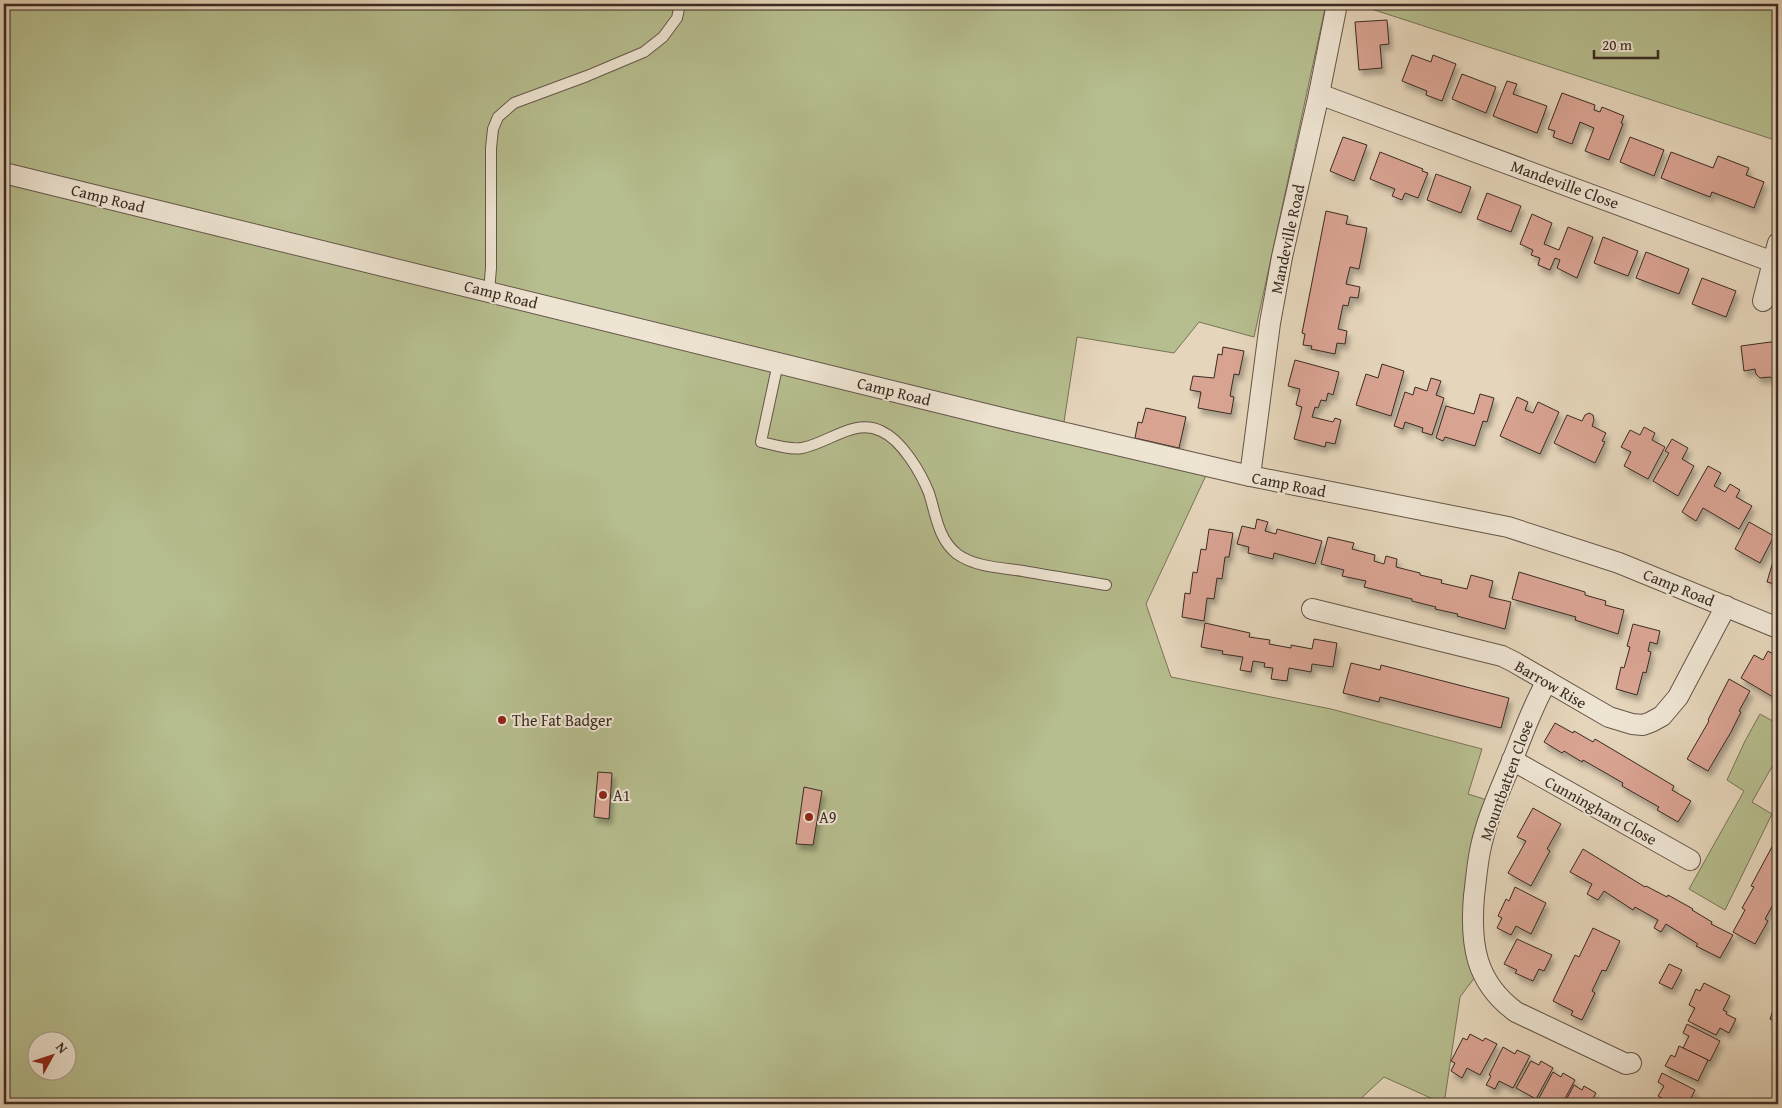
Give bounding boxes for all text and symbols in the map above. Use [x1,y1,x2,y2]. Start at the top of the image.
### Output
scale bar [1594,28,1658,60]
text: 20 m [1602,34,1633,55]
street label: Mandeville Close [1508,153,1622,215]
street label: Camp Road [69,177,148,219]
street label: Mandeville Road [1264,181,1310,296]
street label: Camp Road [462,273,541,315]
street label: Camp Road [855,370,934,412]
street label: Camp Road [1250,465,1329,503]
street label: Camp Road [1640,562,1719,612]
street label: Barrow Rise [1510,654,1592,714]
place label: The Fat Badger [512,708,613,732]
marker: The Fat Badger [496,714,508,726]
street label: Mountbatten Close [1473,716,1539,844]
street label: Cunningham Close [1540,769,1662,851]
place label: A1 [613,783,630,807]
marker: A1 [597,789,609,801]
place label: A9 [819,805,837,829]
marker: A9 [803,811,815,823]
north arrow [28,1030,78,1080]
text: N [51,1038,73,1058]

